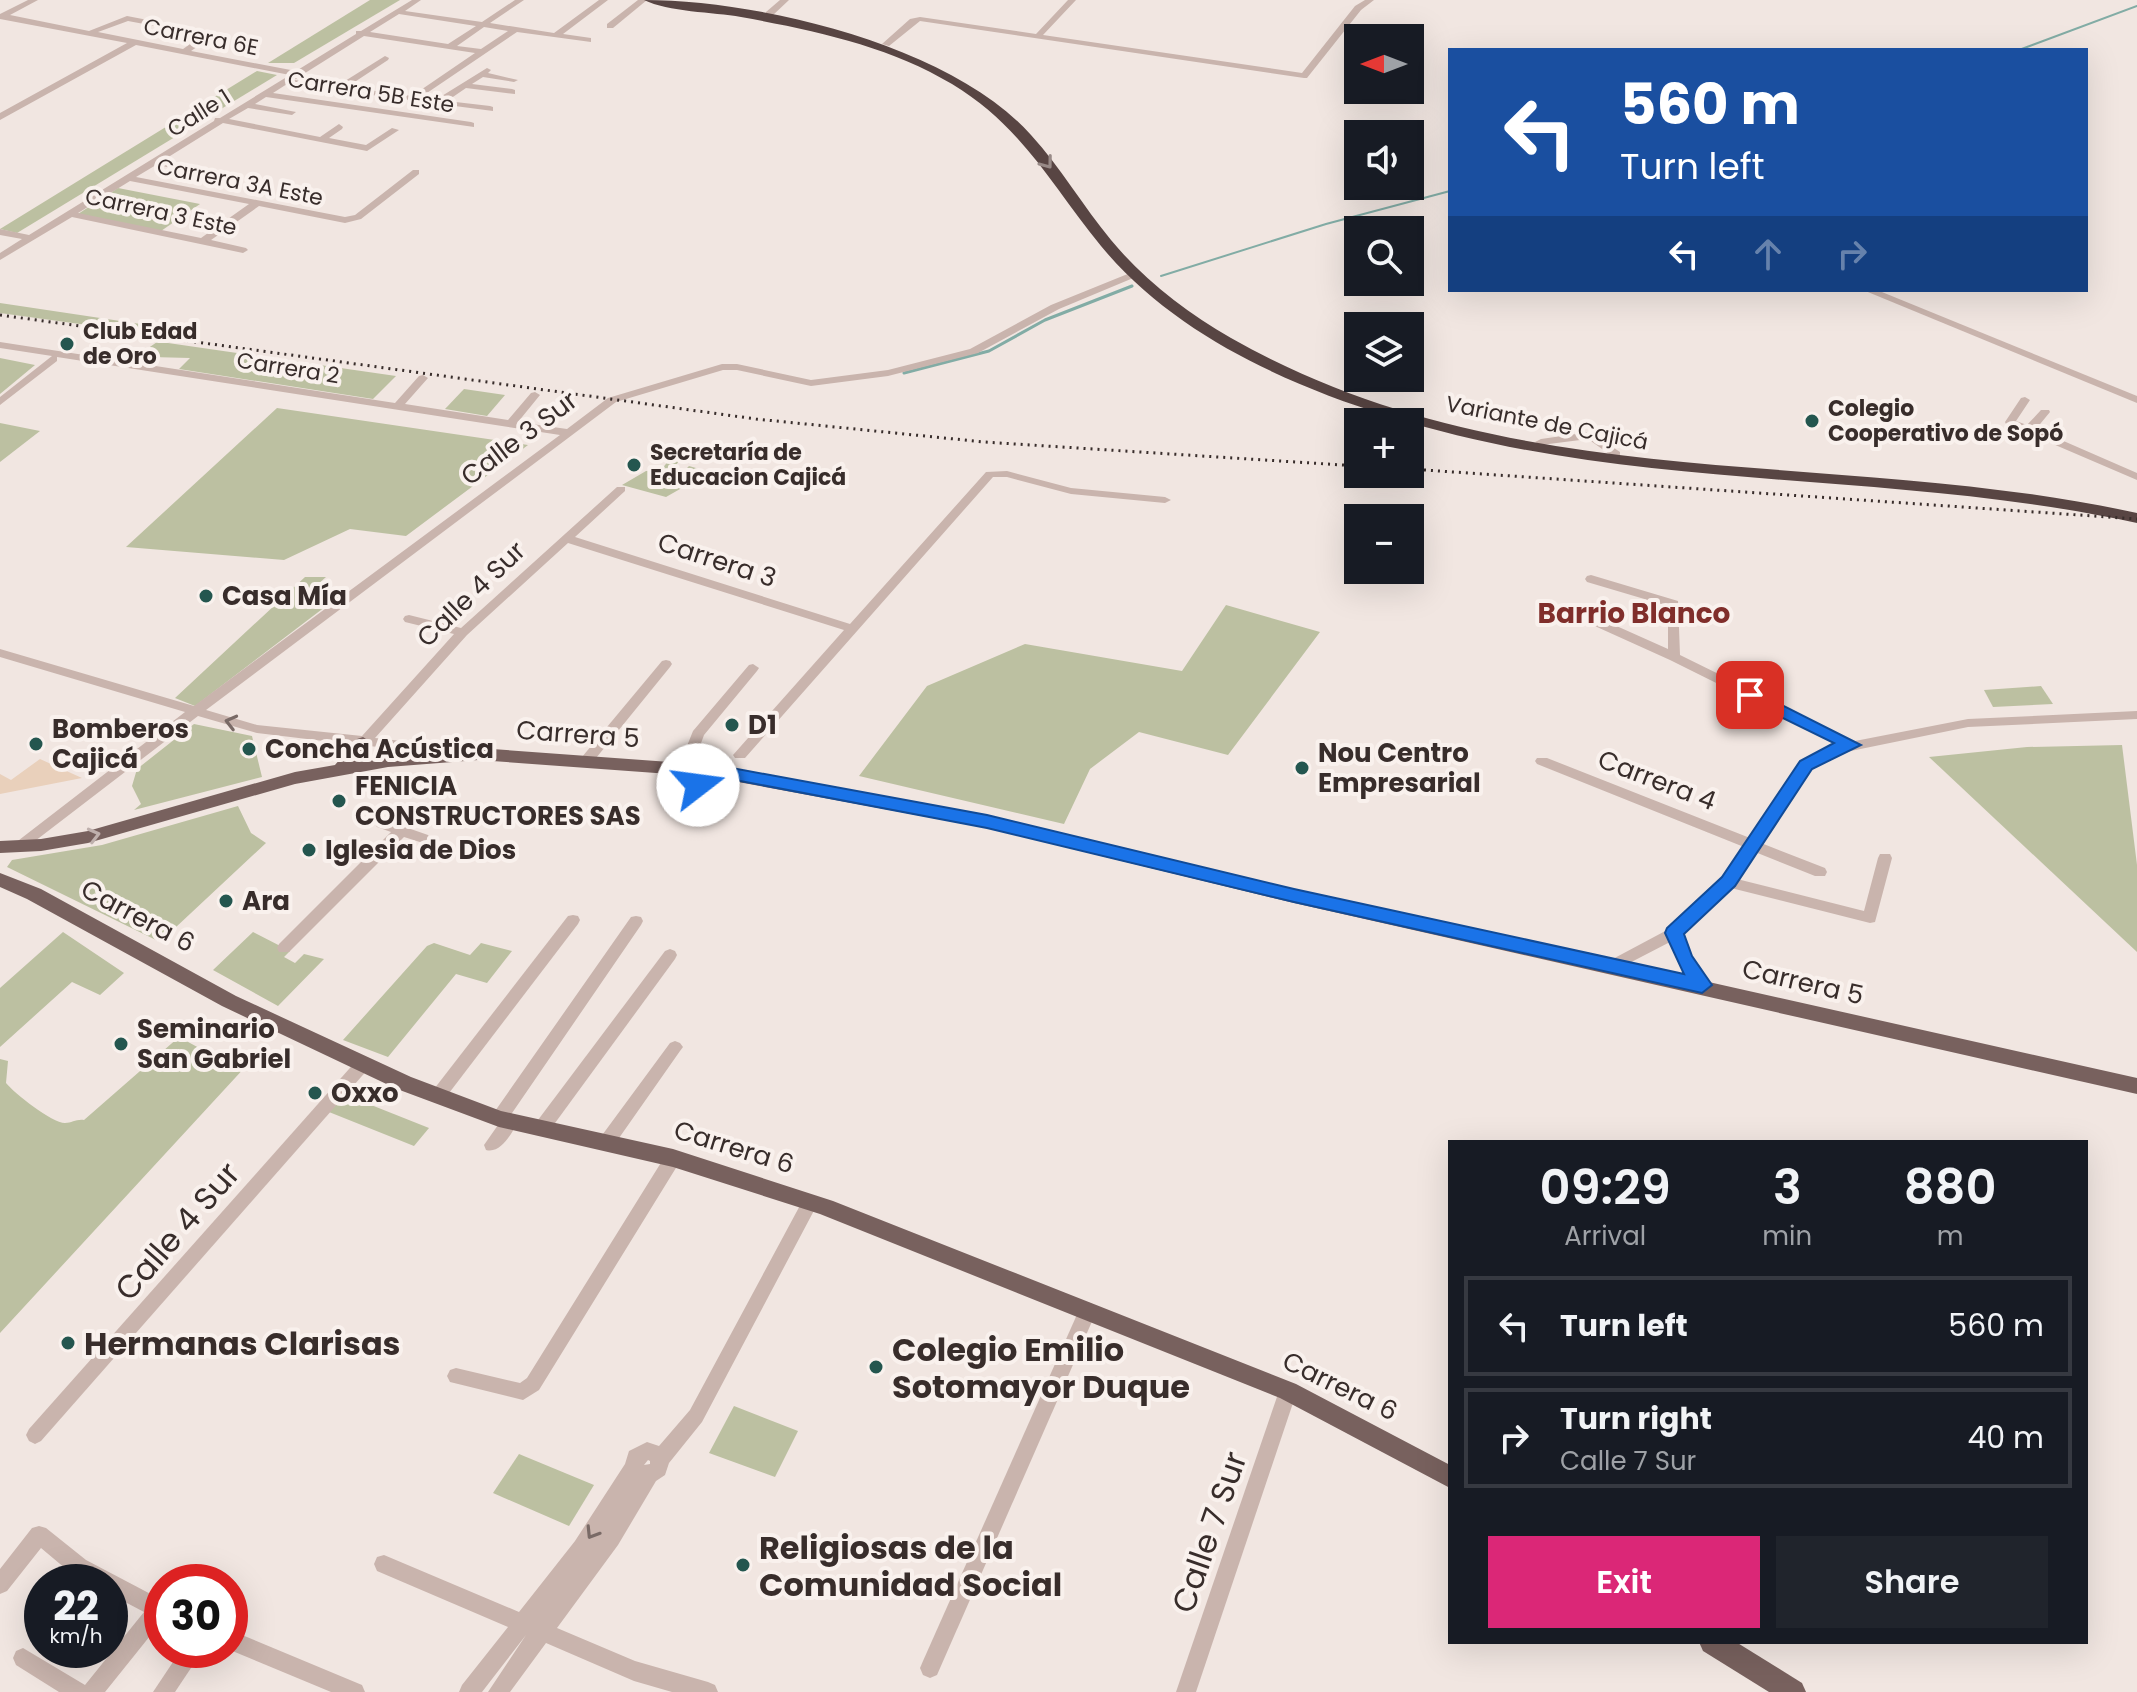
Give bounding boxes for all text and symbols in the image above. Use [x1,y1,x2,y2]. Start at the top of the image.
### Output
street label: Carrera 6E [141,11,261,63]
north arrow [1344,24,1424,104]
map controls [1344,24,1424,584]
street label: Carrera 5B Este [285,64,457,120]
text: 560 m [1620,65,1800,144]
icon: left [1488,80,1592,184]
street label: Calle 1 [161,82,237,144]
button: sound [1344,120,1424,200]
text: Turn left [1620,141,1765,192]
street label: Carrera 3A Este [154,151,326,213]
one-way arrow [1038,154,1052,169]
street label: Carrera 3 Este [82,181,240,243]
button: search [1344,216,1424,296]
icon: left [1662,232,1706,276]
icon: ahead [1746,232,1790,276]
icon: right [1830,232,1874,276]
button: layers [1344,312,1424,392]
place label: Club Edad de Oro [83,316,197,372]
marker: Club Edad de Oro [58,335,76,353]
street label: Carrera 2 [234,345,342,391]
street label: Calle 3 Sur [453,382,585,494]
street label: Variante de Cajicá [1443,388,1651,458]
place label: Colegio Cooperativo de Sopó [1828,393,2063,449]
button: + [1344,408,1424,488]
marker: Colegio Cooperativo de Sopó [1803,412,1821,430]
place label: Secretaría de Educacion Cajicá [650,437,846,493]
marker: Secretaría de Educacion Cajicá [625,456,643,474]
button: − [1344,504,1424,584]
street label: Carrera 3 [653,524,781,596]
street label: Calle 4 Sur [409,533,533,655]
place label: Casa Mía [222,578,347,614]
marker: Casa Mía [197,587,215,605]
district label: Barrio Blanco [1538,594,1731,633]
pin [1716,661,1784,729]
icon: arrive [1728,673,1772,717]
place label: D1 [748,707,777,743]
place label: Bomberos Cajicá [52,711,189,777]
street label: Carrera 5 [515,712,641,756]
one-way arrow [224,714,238,731]
marker: D1 [723,716,741,734]
place label: Concha Acústica [265,731,494,767]
marker: Bomberos Cajicá [27,735,45,753]
place label: Nou Centro Empresarial [1318,735,1481,801]
marker: Concha Acústica [240,740,258,758]
street label: Carrera 4 [1593,741,1721,819]
position arrow [656,743,740,827]
marker: Nou Centro Empresarial [1293,759,1311,777]
place label: FENICIA CONSTRUCTORES SAS [355,768,641,834]
marker: FENICIA CONSTRUCTORES SAS [330,792,348,810]
one-way arrow [86,827,100,844]
place label: Iglesia de Dios [325,832,516,868]
marker: Iglesia de Dios [300,841,318,859]
street label: Carrera 6 [75,871,201,961]
place label: Ara [242,883,290,919]
marker: Ara [217,892,235,910]
street label: Carrera 5 [1739,951,1867,1013]
place label: Seminario San Gabriel [137,1011,291,1077]
marker: Seminario San Gabriel [112,1035,130,1053]
place label: Oxxo [331,1075,399,1111]
marker: Oxxo [306,1084,324,1102]
street label: Carrera 6 [669,1112,799,1182]
street label: Calle 4 Sur [104,1152,250,1310]
text: 09:29 [1540,1154,1671,1221]
text: 3 [1773,1154,1802,1221]
text: 880 [1904,1154,1996,1221]
text: Arrival [1564,1218,1646,1254]
text: min [1762,1218,1812,1254]
text: m [1937,1218,1963,1254]
icon: left [1492,1304,1536,1348]
text: Turn left [1560,1304,1688,1347]
text: 560 m [1948,1304,2044,1347]
place label: Hermanas Clarisas [84,1321,400,1366]
place label: Colegio Emilio Sotomayor Duque [892,1327,1190,1409]
marker: Hermanas Clarisas [59,1334,77,1352]
street label: Carrera 6 [1276,1343,1404,1429]
marker: Colegio Emilio Sotomayor Duque [867,1358,885,1376]
text: Turn right [1560,1397,1712,1440]
icon: right [1492,1416,1536,1460]
text: 40 m [1967,1416,2044,1459]
text: Calle 7 Sur [1560,1443,1696,1479]
street label: Calle 7 Sur [1160,1445,1258,1619]
one-way arrow [586,1524,601,1539]
place label: Religiosas de la Comunidad Social [759,1525,1062,1607]
button: Exit [1488,1536,1760,1628]
button: Share [1776,1536,2048,1628]
marker: Religiosas de la Comunidad Social [734,1556,752,1574]
speed limit sign: 30 [144,1564,248,1668]
text: 22 [53,1578,99,1634]
text: km/h [49,1622,103,1650]

